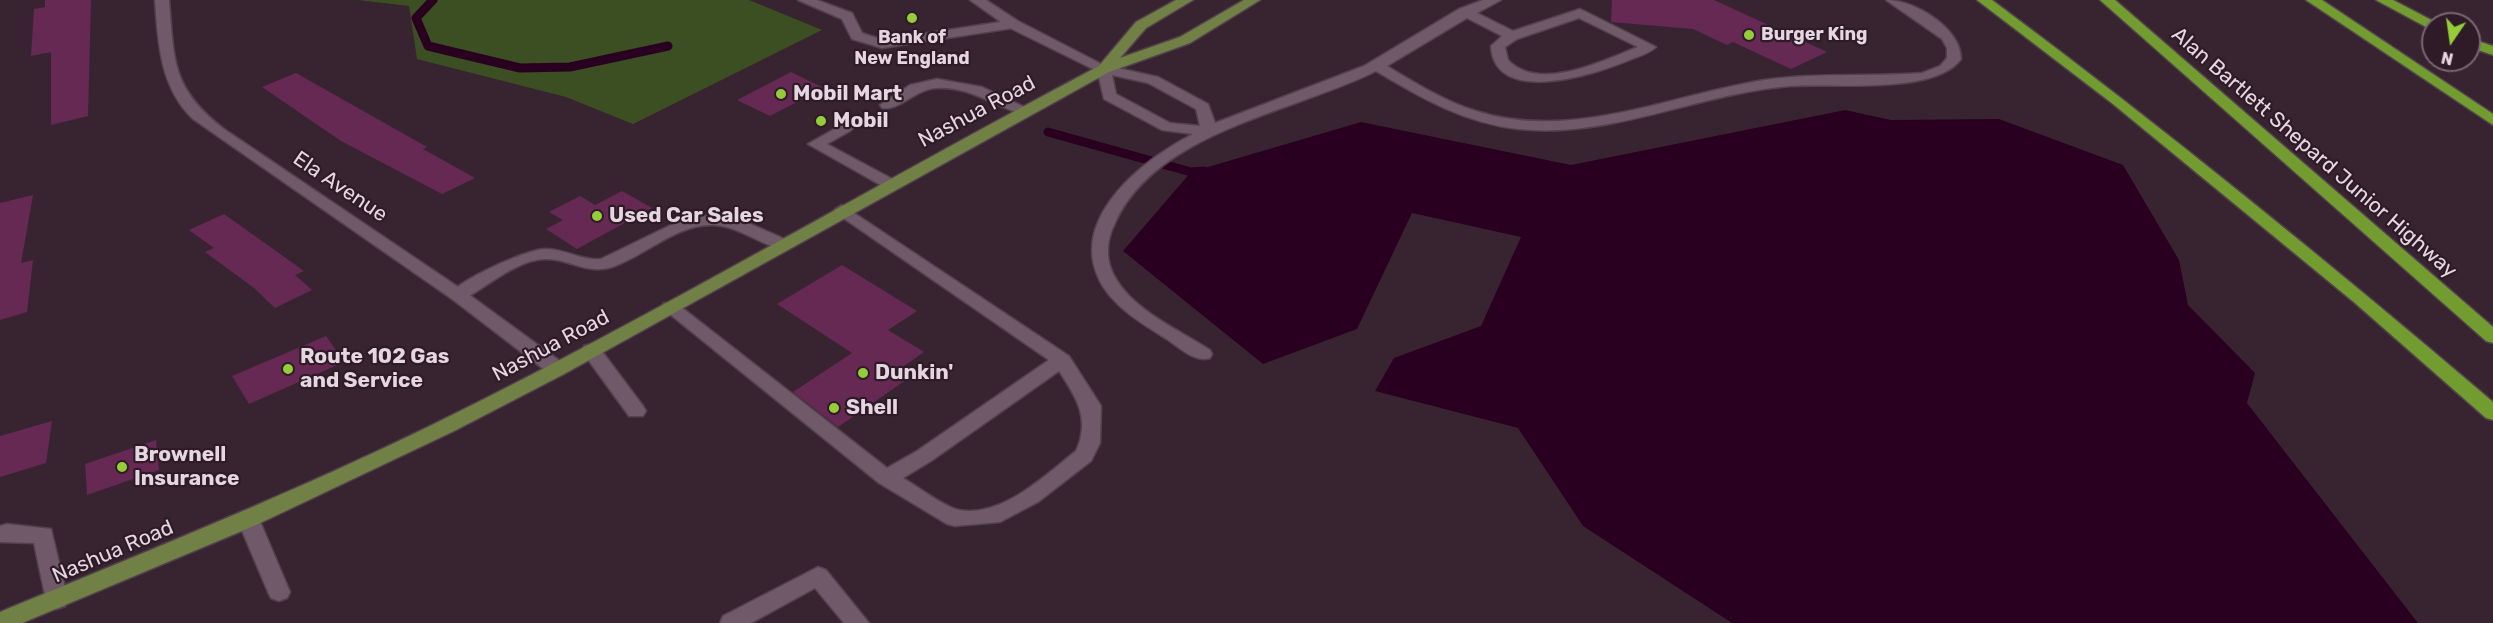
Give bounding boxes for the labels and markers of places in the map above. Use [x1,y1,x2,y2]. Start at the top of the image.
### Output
marker: Bank of New England [905,11,919,25]
place label: Burger King [1761,24,1867,46]
place label: Bank of New England [854,27,970,70]
marker: Burger King [1742,28,1756,42]
place label: Mobil Mart [793,81,902,107]
marker: Mobil Mart [774,87,788,101]
place label: Mobil [833,108,888,134]
marker: Mobil [814,114,828,128]
place label: Used Car Sales [609,203,764,229]
marker: Used Car Sales [590,209,604,223]
place label: Route 102 Gas and Service [300,344,449,394]
place label: Dunkin' [875,360,953,386]
marker: Route 102 Gas and Service [281,362,295,376]
marker: Dunkin' [856,366,870,380]
place label: Shell [846,395,898,421]
marker: Shell [827,401,841,415]
place label: Brownell Insurance [134,442,239,492]
marker: Brownell Insurance [115,460,129,474]

